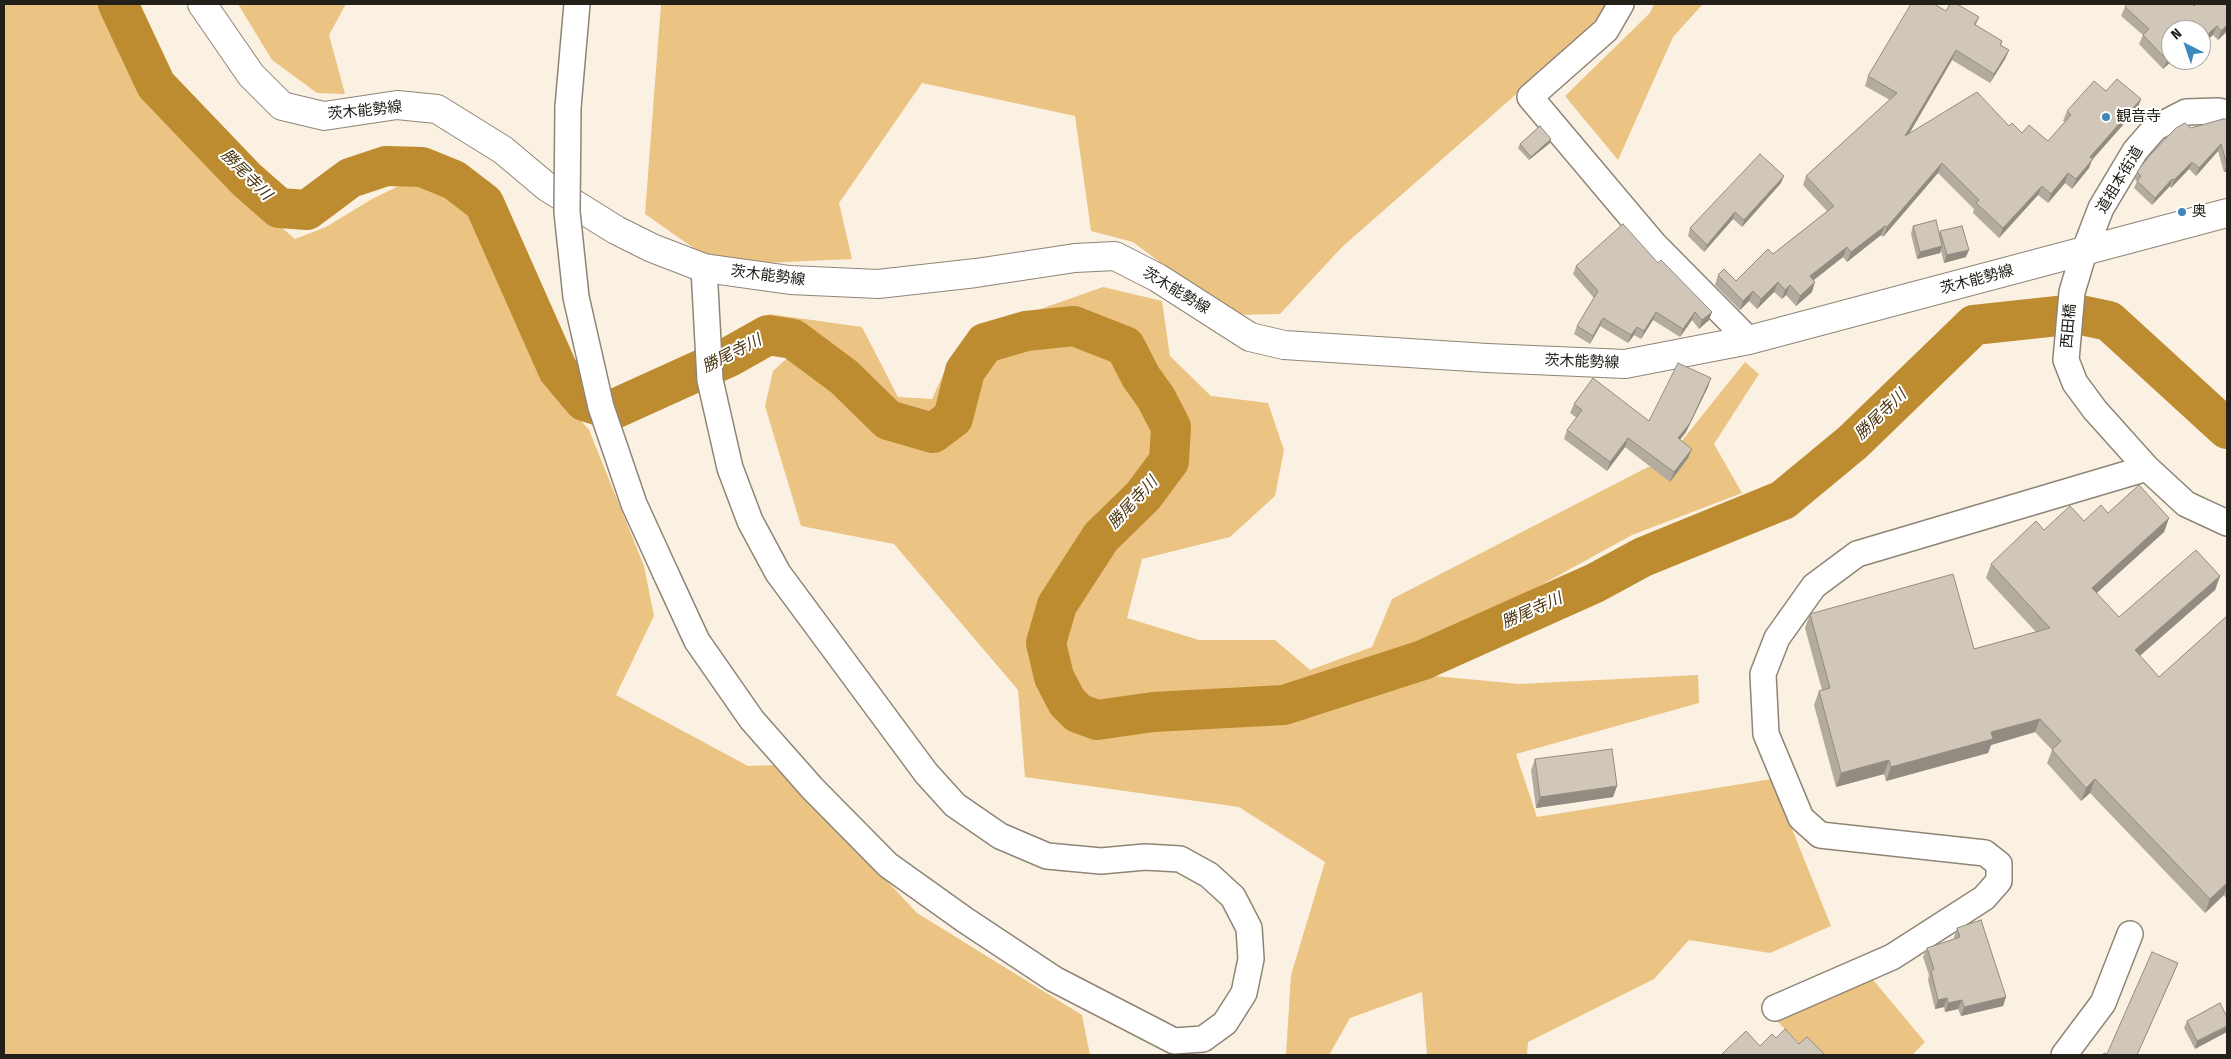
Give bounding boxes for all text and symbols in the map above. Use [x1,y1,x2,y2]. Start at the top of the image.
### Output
north arrow [2161,20,2211,70]
text: N [2168,25,2185,43]
street label: 茨木能勢線 [327,98,403,124]
place label: 観音寺 [2116,108,2161,126]
marker: 観音寺 [2100,111,2112,123]
street label: 道祖本街道 [2093,143,2147,217]
water label: 勝尾寺川 [217,146,275,204]
place label: 奥 [2192,203,2207,221]
marker: 奥 [2176,206,2188,218]
street label: 茨木能勢線 [730,262,806,290]
street label: 茨木能勢線 [1938,262,2016,298]
street label: 茨木能勢線 [1139,264,1213,318]
street label: 西田橋 [2058,303,2080,349]
water label: 勝尾寺川 [699,331,765,377]
street label: 茨木能勢線 [1544,352,1620,372]
water label: 勝尾寺川 [1851,386,1911,444]
water label: 勝尾寺川 [1104,473,1162,533]
water label: 勝尾寺川 [1499,589,1565,633]

